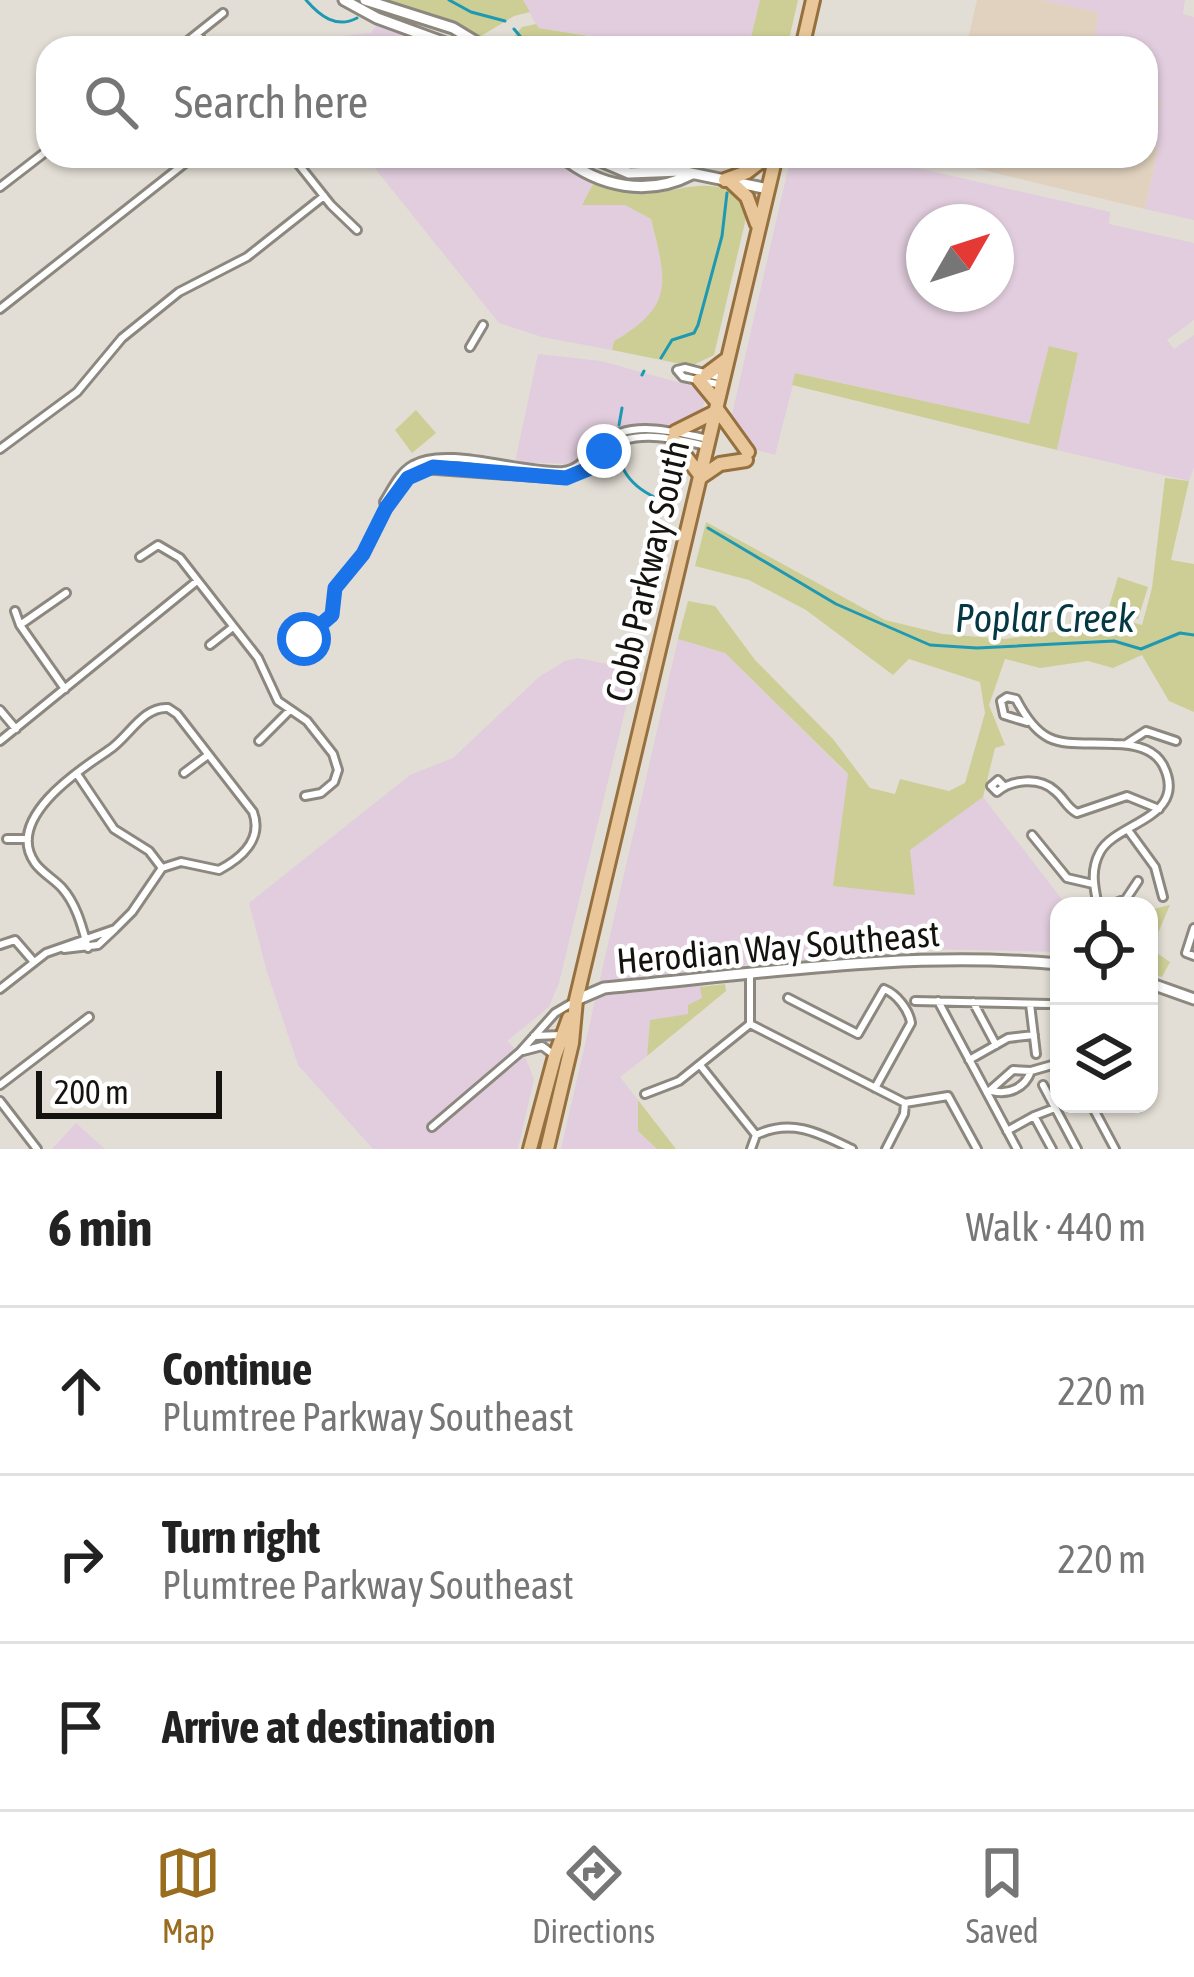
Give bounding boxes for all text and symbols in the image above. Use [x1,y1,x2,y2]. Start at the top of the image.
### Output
search box [36,36,1158,168]
icon: search [78,69,144,135]
text: Search here [174,76,368,128]
north arrow [906,204,1014,312]
route end [577,424,631,478]
street label: Cobb Parkway South [596,436,698,706]
water label: Poplar Creek [955,596,1136,640]
route start [277,612,331,666]
map controls [1050,897,1158,1113]
button: locate [1050,897,1158,1005]
street label: Herodian Way Southeast [615,912,941,982]
button: layers [1050,1005,1158,1113]
scale bar [36,1065,222,1118]
text: 200 m [54,1073,129,1111]
text: 6 min [48,1198,152,1257]
text: Walk · 440 m [966,1205,1146,1249]
text: Continue [162,1343,313,1395]
icon: ahead [48,1358,114,1424]
text: 220 m [1058,1369,1146,1413]
text: Plumtree Parkway Southeast [162,1395,574,1439]
text: Turn right [162,1511,320,1563]
icon: right [48,1526,114,1592]
text: 220 m [1058,1537,1146,1581]
text: Plumtree Parkway Southeast [162,1563,574,1607]
icon: arrive [48,1694,114,1760]
text: Arrive at destination [162,1701,496,1753]
tab: Map [155,1840,221,1950]
tab: Directions [532,1840,655,1950]
tab: Saved [966,1840,1039,1950]

